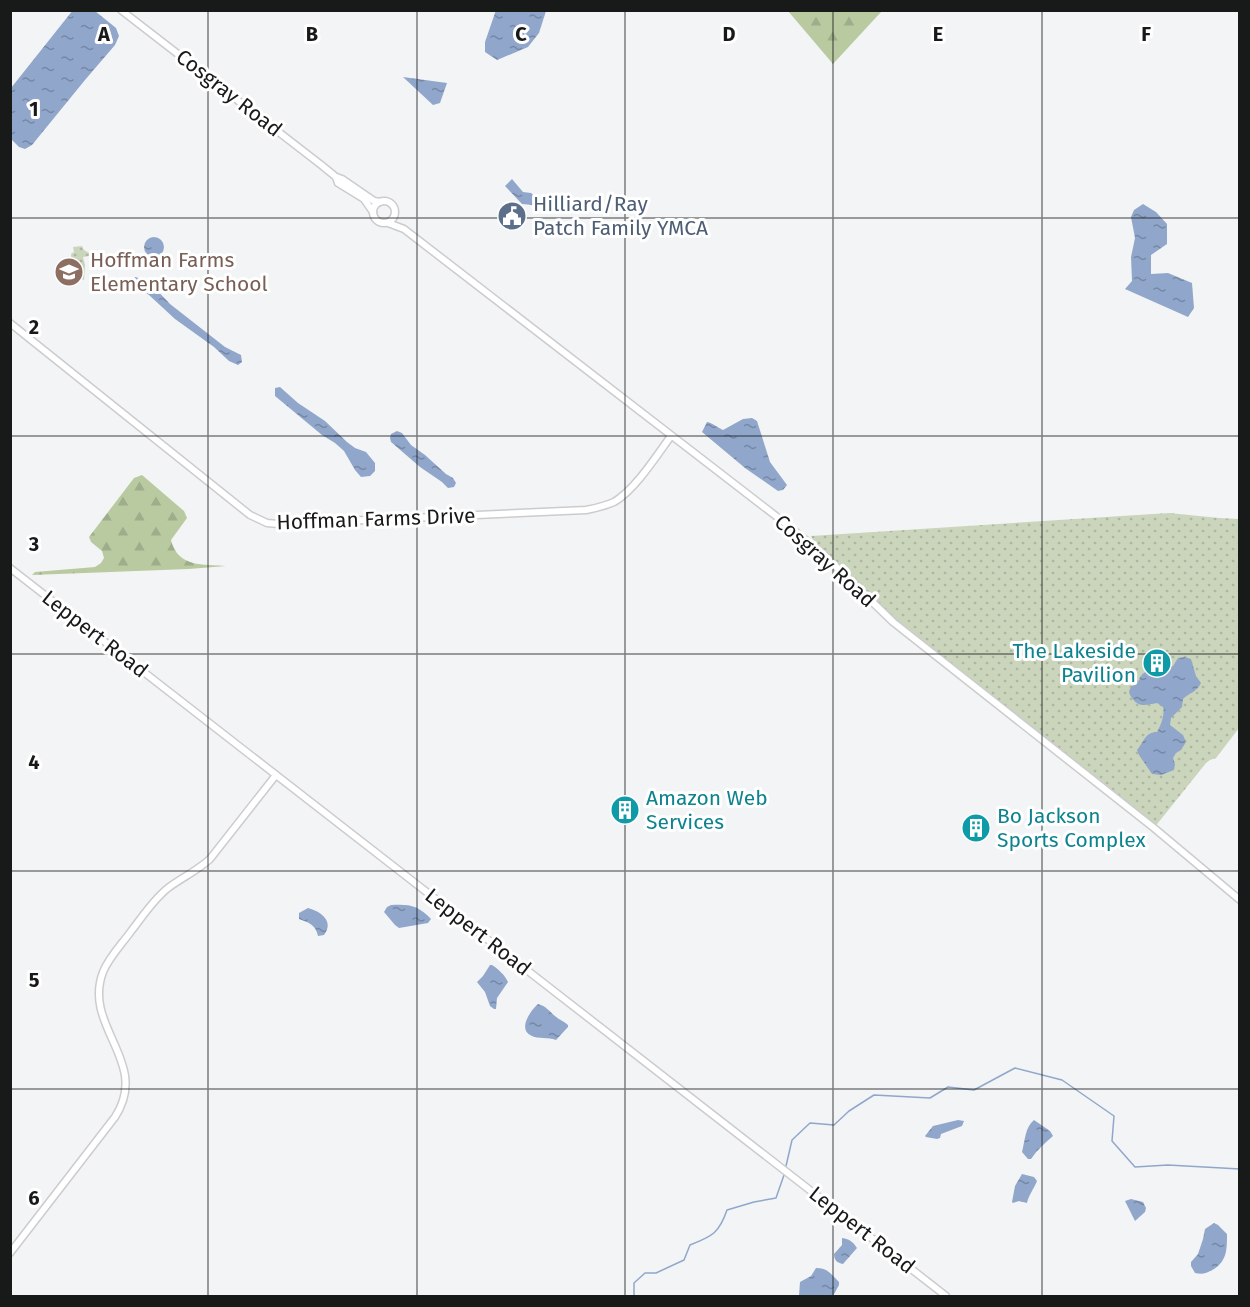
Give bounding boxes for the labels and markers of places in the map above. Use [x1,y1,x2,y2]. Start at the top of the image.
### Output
place label: Hilliard/Ray Patch Family YMCA [533,191,708,241]
public building icon: Hilliard/Ray Patch Family YMCA [496,200,528,232]
place label: Hoffman Farms Elementary School [90,247,268,297]
school or university icon: Hoffman Farms Elementary School [53,256,85,288]
place label: The Lakeside Pavilion [1012,638,1136,688]
building icon: The Lakeside Pavilion [1141,647,1173,679]
place label: Amazon Web Services [646,785,768,835]
building icon: Amazon Web Services [609,794,641,826]
place label: Bo Jackson Sports Complex [997,803,1147,853]
building icon: Bo Jackson Sports Complex [960,812,992,844]

